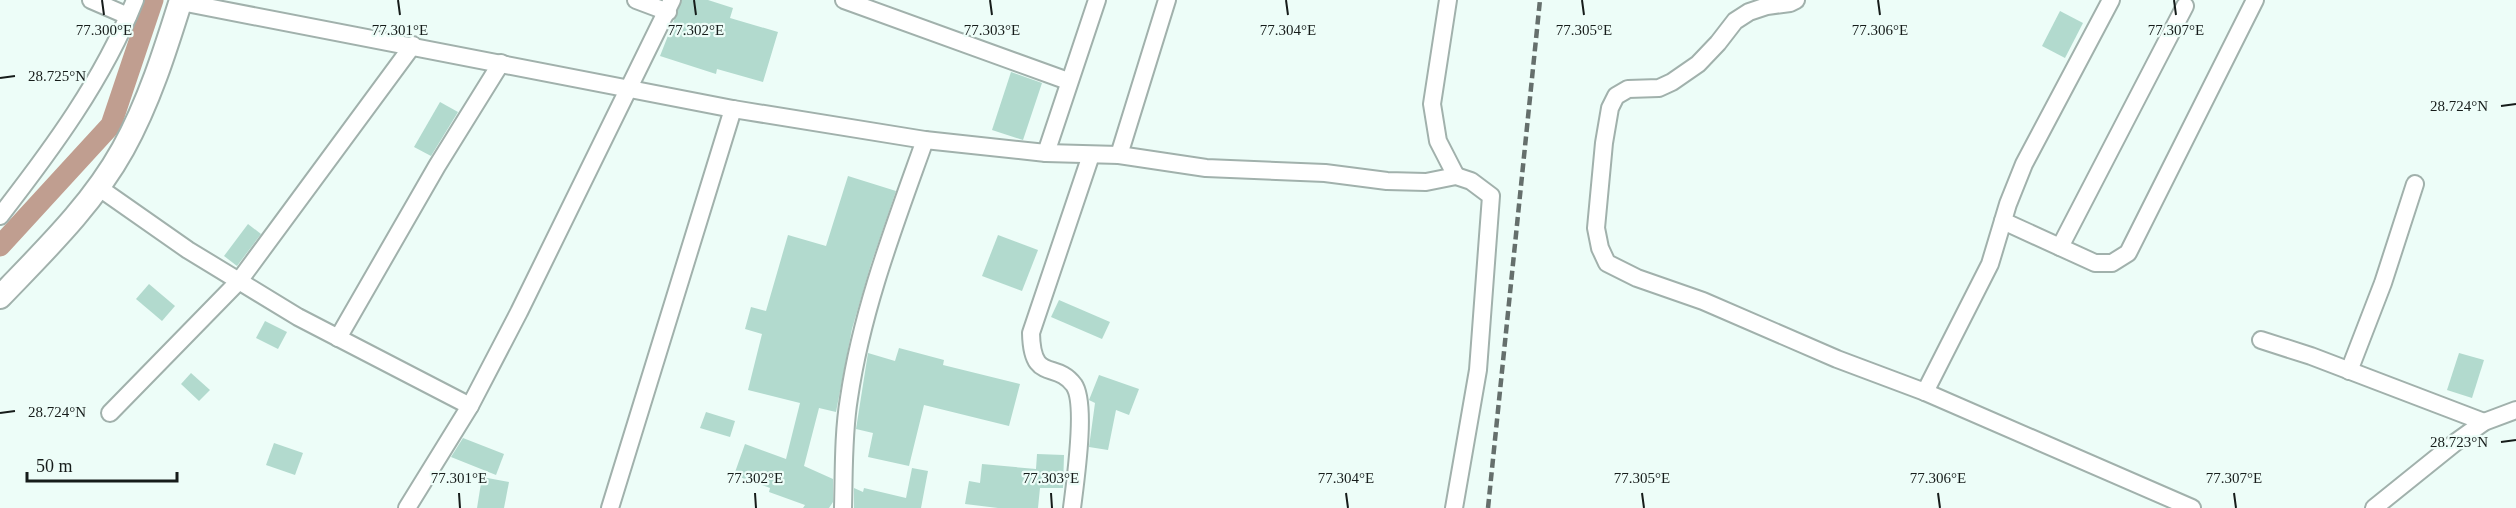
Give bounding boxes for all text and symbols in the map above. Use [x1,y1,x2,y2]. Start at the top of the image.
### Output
text: 77.300°E [76,22,132,38]
text: 77.301°E [372,22,428,38]
text: 77.302°E [668,22,724,38]
text: 77.303°E [964,22,1020,38]
text: 77.304°E [1260,22,1316,38]
text: 77.305°E [1556,22,1612,38]
text: 77.306°E [1852,22,1908,38]
text: 77.307°E [2148,22,2204,38]
text: 28.725°N [28,68,86,84]
text: 28.724°N [2430,98,2488,114]
text: 28.724°N [28,404,86,420]
text: 28.723°N [2430,434,2488,450]
scale bar [27,445,177,483]
text: 50 m [36,456,73,476]
text: 77.301°E [431,470,487,486]
text: 77.302°E [727,470,783,486]
text: 77.303°E [1023,470,1079,486]
text: 77.304°E [1318,470,1374,486]
text: 77.305°E [1614,470,1670,486]
text: 77.306°E [1910,470,1966,486]
text: 77.307°E [2206,470,2262,486]

